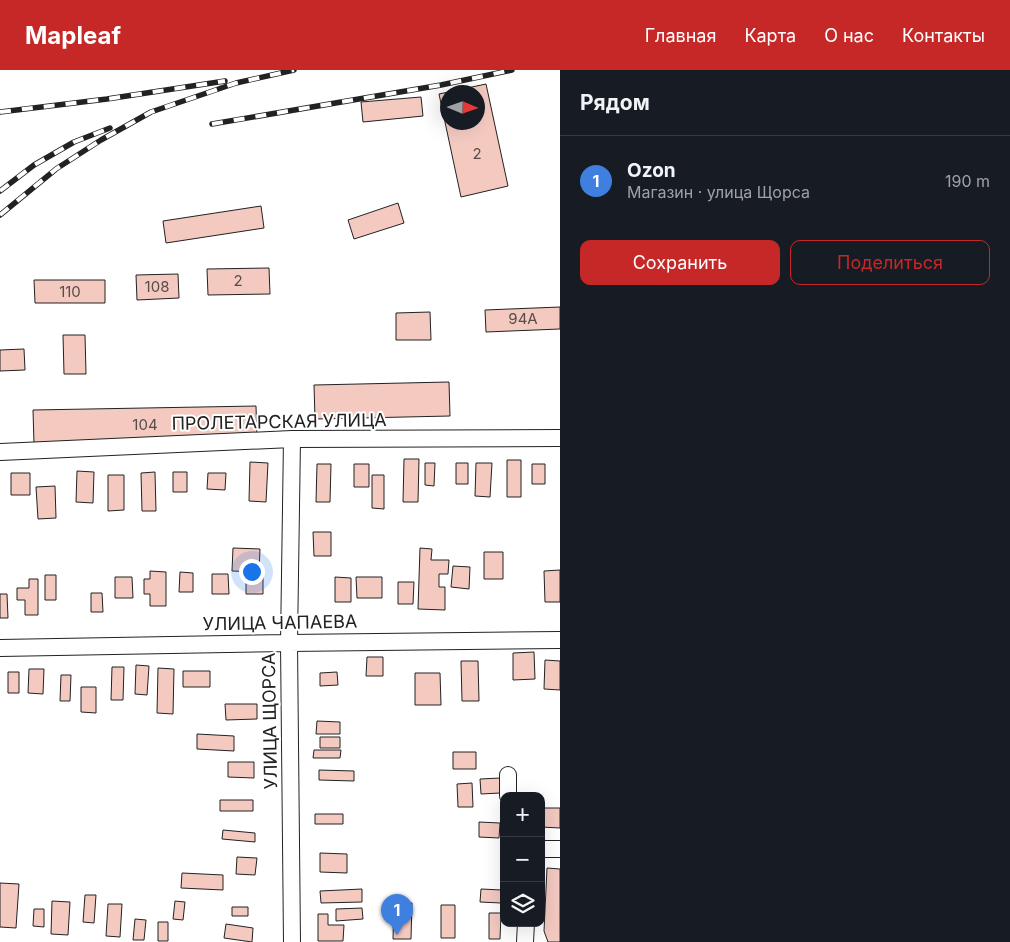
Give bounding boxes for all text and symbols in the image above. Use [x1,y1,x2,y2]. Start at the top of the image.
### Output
text: Mapleaf [25,21,121,50]
text: Главная [645,25,716,46]
text: Карта [744,25,796,46]
text: О нас [824,25,874,46]
text: Контакты [902,25,985,46]
north arrow [440,85,485,130]
text: Рядом [580,90,650,115]
house number: 2 [472,144,482,163]
text: Ozon [627,159,676,182]
text: 1 [593,171,599,191]
text: 190 m [945,171,990,191]
text: Магазин · улица Щорса [627,182,810,202]
button: Сохранить [580,240,780,285]
button: Поделиться [790,240,990,285]
house number: 2 [233,271,243,290]
house number: 108 [145,277,169,296]
house number: 110 [59,282,81,301]
house number: 94А [508,309,538,328]
street label: ПРОЛЕТАРСКАЯ УЛИЦА [171,409,387,434]
house number: 104 [132,415,158,434]
your location [239,559,265,585]
street label: УЛИЦА ЧАПАЕВА [202,611,357,634]
street label: УЛИЦА ЩОРСА [258,652,281,790]
map controls [500,792,545,927]
button: + [500,792,545,837]
button: − [500,837,545,882]
button: layers [500,882,545,927]
pin: 1 [381,894,413,935]

